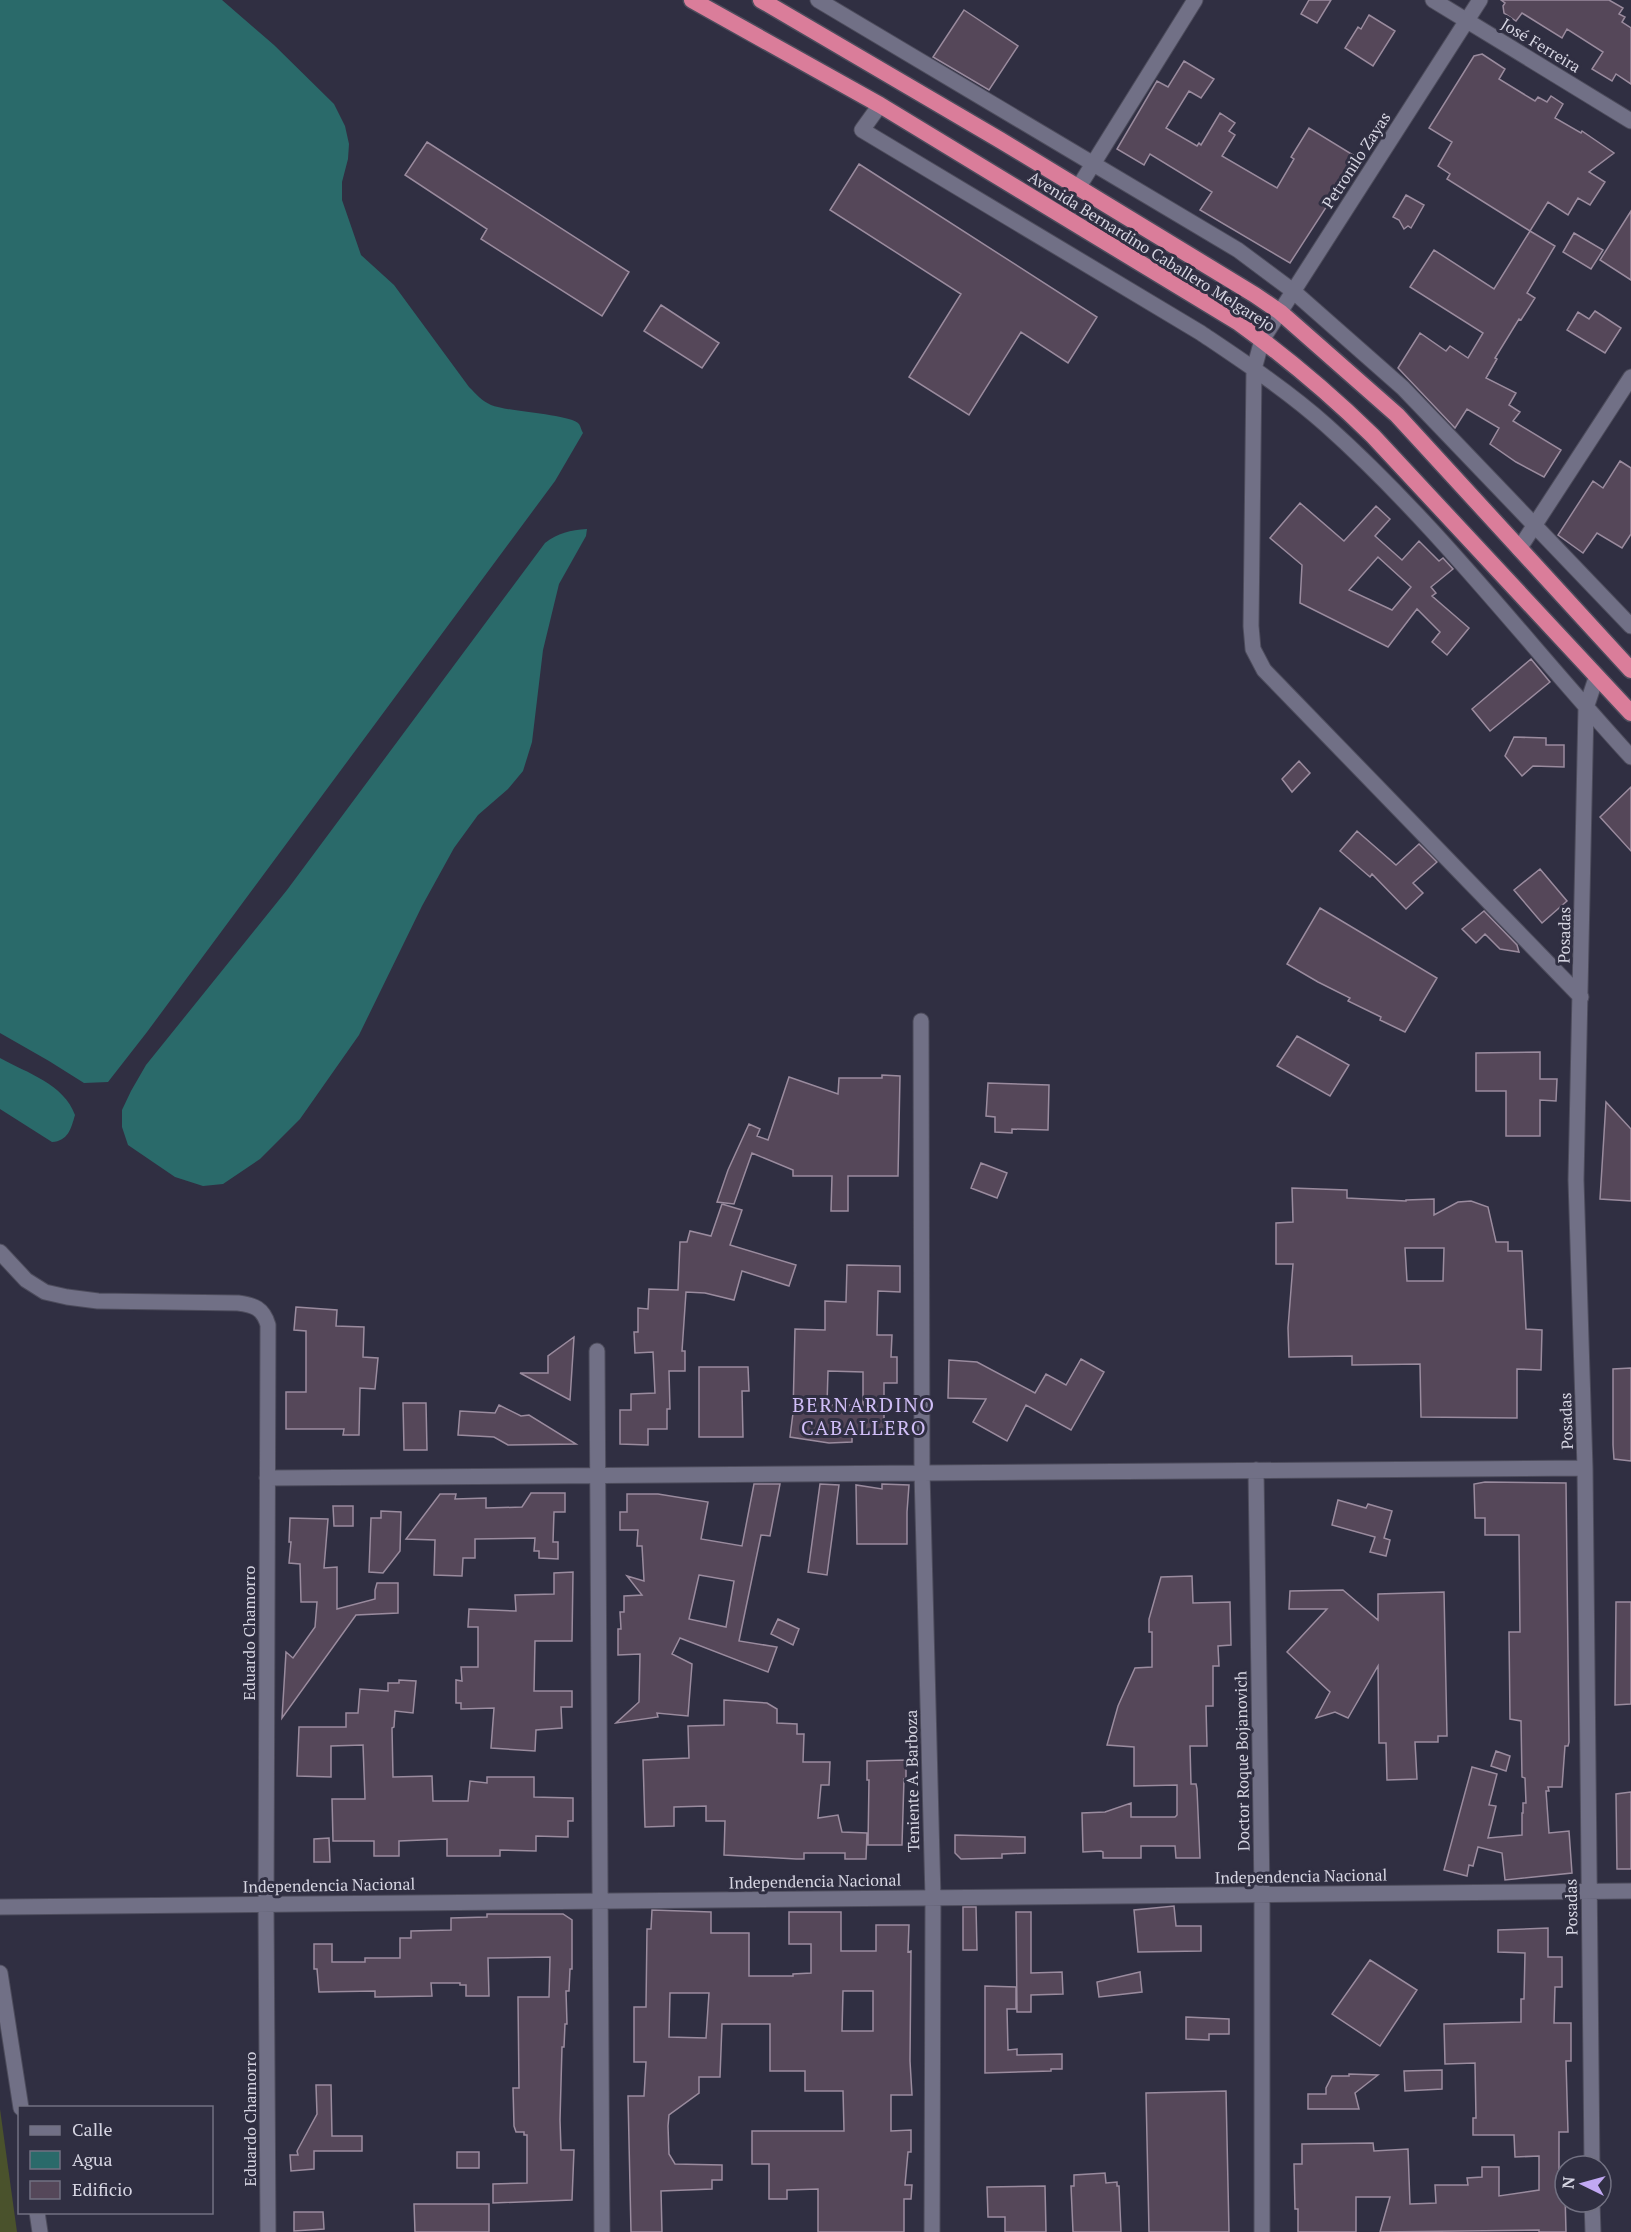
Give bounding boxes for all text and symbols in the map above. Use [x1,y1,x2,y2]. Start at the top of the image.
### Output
street label: José Ferreira [1497,13,1585,77]
street label: Petronilo Zayas [1317,107,1395,212]
street label: Avenida Bernardino Caballero Melgarejo [1024,166,1280,336]
street label: Posadas [1553,906,1575,964]
district label: BERNARDINO CABALLERO [792,1391,936,1441]
street label: Posadas [1554,1392,1578,1450]
street label: Eduardo Chamorro [238,1565,260,1700]
street label: Doctor Roque Bojanovich [1229,1670,1255,1851]
street label: Teniente A. Barboza [900,1710,924,1852]
street label: Independencia Nacional [1214,1863,1388,1889]
street label: Independencia Nacional [728,1868,902,1894]
street label: Independencia Nacional [242,1872,416,1898]
street label: Posadas [1560,1878,1582,1936]
street label: Eduardo Chamorro [239,2051,261,2186]
legend [18,2106,213,2214]
text: Calle [72,2117,113,2141]
text: Agua [72,2147,113,2171]
north arrow [1553,2154,1613,2214]
text: N [1557,2176,1580,2190]
text: Edificio [72,2177,132,2201]

